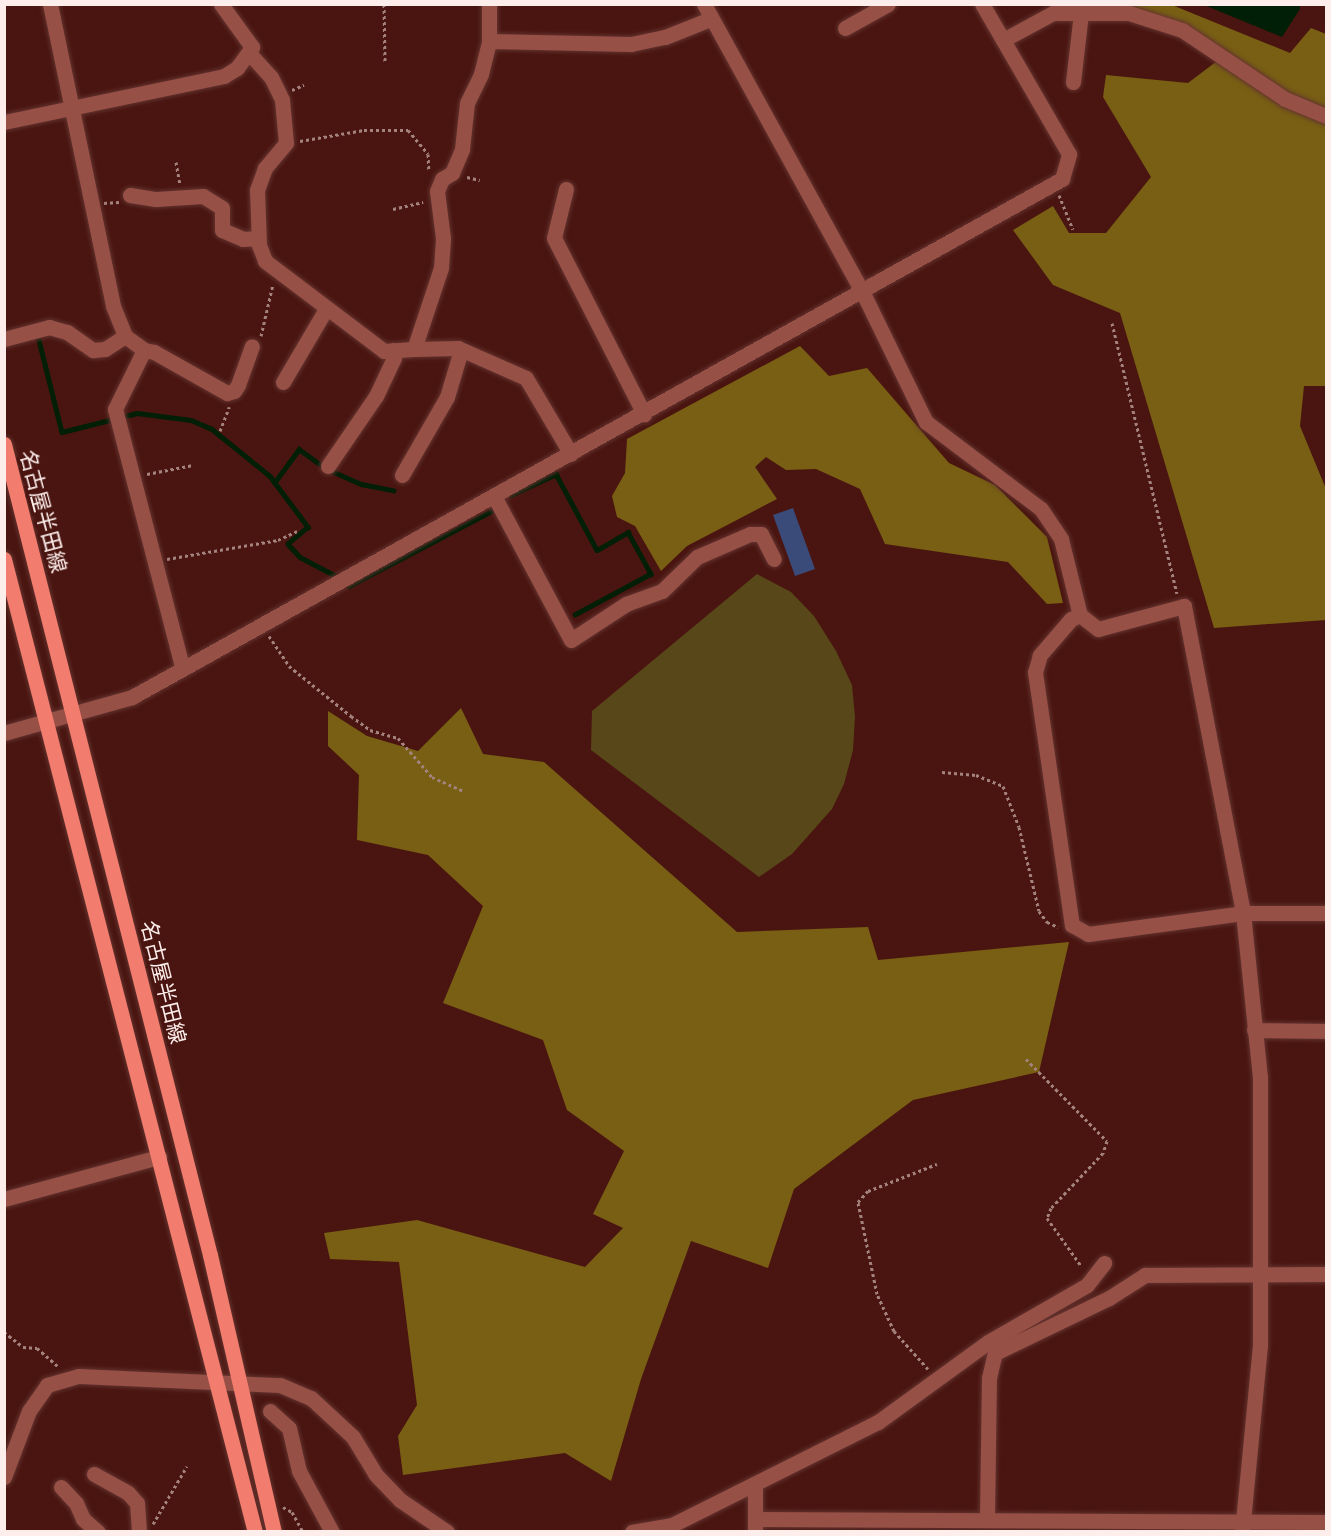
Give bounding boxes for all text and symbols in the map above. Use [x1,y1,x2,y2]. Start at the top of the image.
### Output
street label: 名古屋半田線 [16,447,72,575]
street label: 名古屋半田線 [137,918,191,1046]

